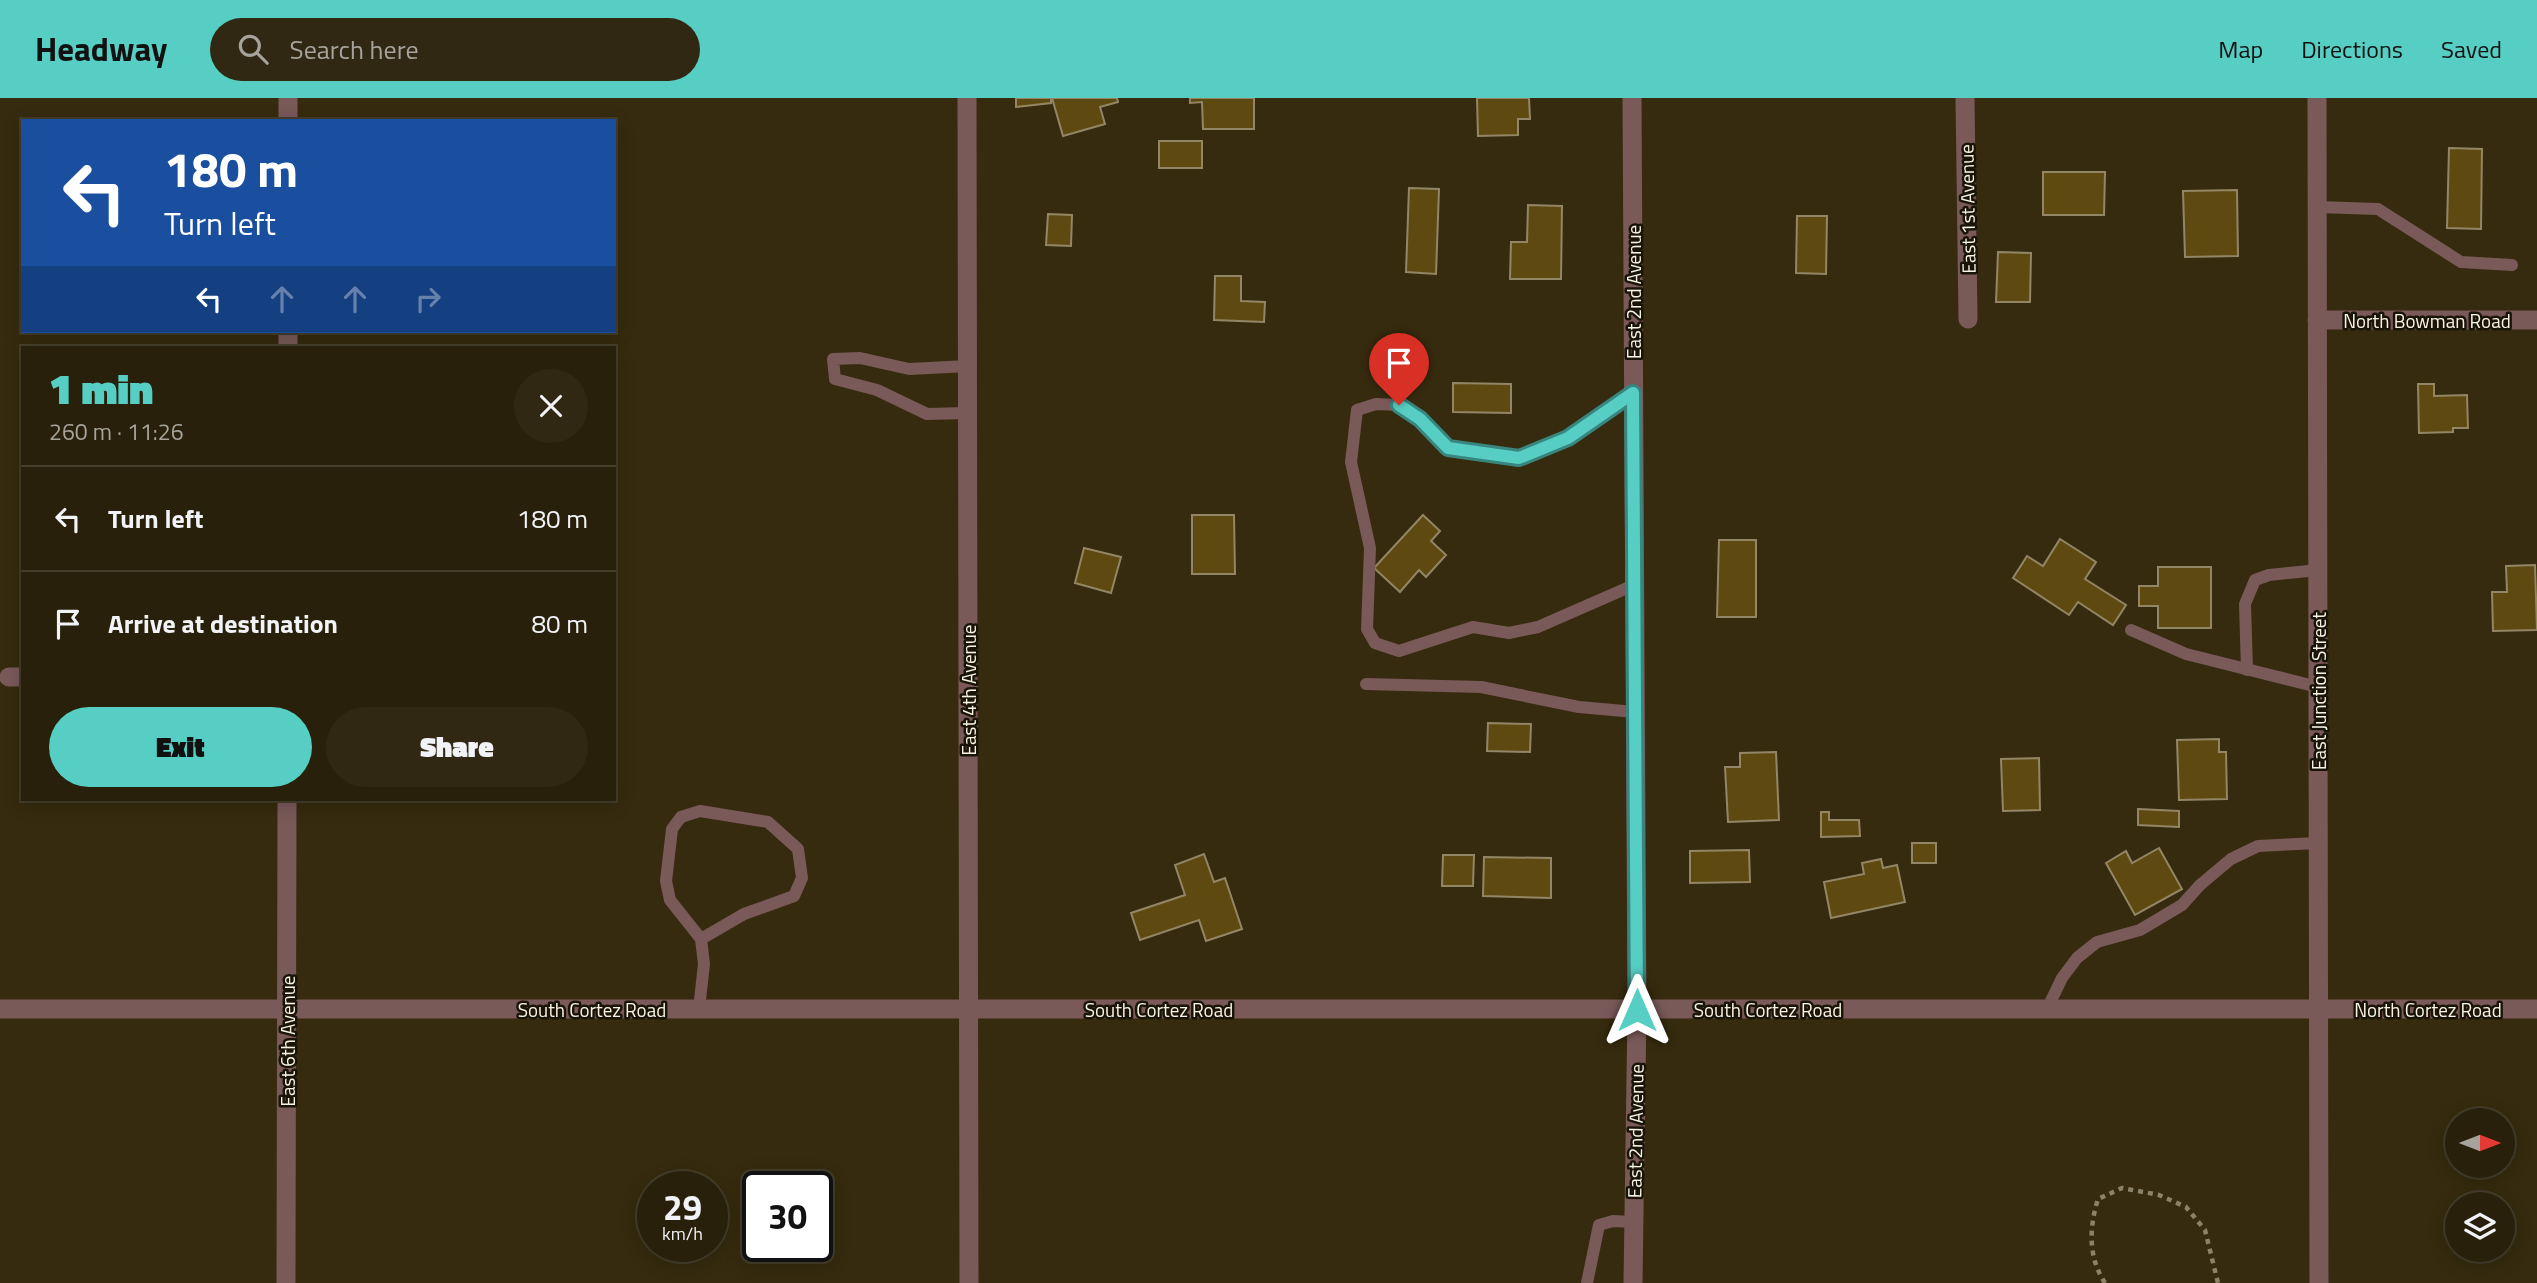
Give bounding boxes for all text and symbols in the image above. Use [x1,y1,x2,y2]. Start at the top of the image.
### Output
search box [210,18,700,81]
text: Headway [35,24,168,74]
icon: search [234,30,272,68]
text: Search here [290,30,419,69]
text: Map [2218,31,2263,67]
text: Directions [2301,31,2403,67]
text: Saved [2441,31,2502,67]
text: 180 m [164,131,298,206]
street label: East 1st Avenue [1951,144,1983,274]
icon: left [49,147,140,238]
text: Turn left [164,199,276,247]
street label: East 2nd Avenue [1619,225,1648,359]
icon: left [190,280,228,318]
icon: ahead [263,280,301,318]
icon: ahead [336,280,374,318]
icon: right [409,280,447,318]
street label: North Bowman Road [2343,306,2511,335]
pin [1369,333,1429,405]
icon: arrive [1380,344,1418,382]
text: 1 min [49,356,153,420]
button: close [514,369,588,443]
text: 260 m · 11:26 [49,414,184,449]
text: Turn left [108,499,203,538]
text: 180 m [517,499,588,538]
icon: left [49,500,87,538]
text: Arrive at destination [108,604,338,643]
text: 80 m [531,604,588,643]
icon: arrive [49,605,87,643]
street label: East Junction Street [2304,612,2333,770]
street label: East 4th Avenue [954,625,983,755]
button: Exit [49,707,312,787]
button: Share [326,707,588,787]
position arrow [1600,973,1674,1047]
street label: East 6th Avenue [273,976,302,1106]
street label: South Cortez Road [518,995,666,1024]
street label: South Cortez Road [1085,995,1233,1024]
street label: South Cortez Road [1694,995,1842,1024]
street label: North Cortez Road [2354,995,2502,1024]
street label: East 2nd Avenue [1619,1064,1651,1198]
north arrow [2445,1108,2515,1178]
map controls [2445,1108,2515,1262]
speed limit sign: 30 [742,1171,833,1262]
text: 29 [663,1180,702,1234]
button: layers [2445,1192,2515,1262]
text: km/h [662,1220,703,1247]

